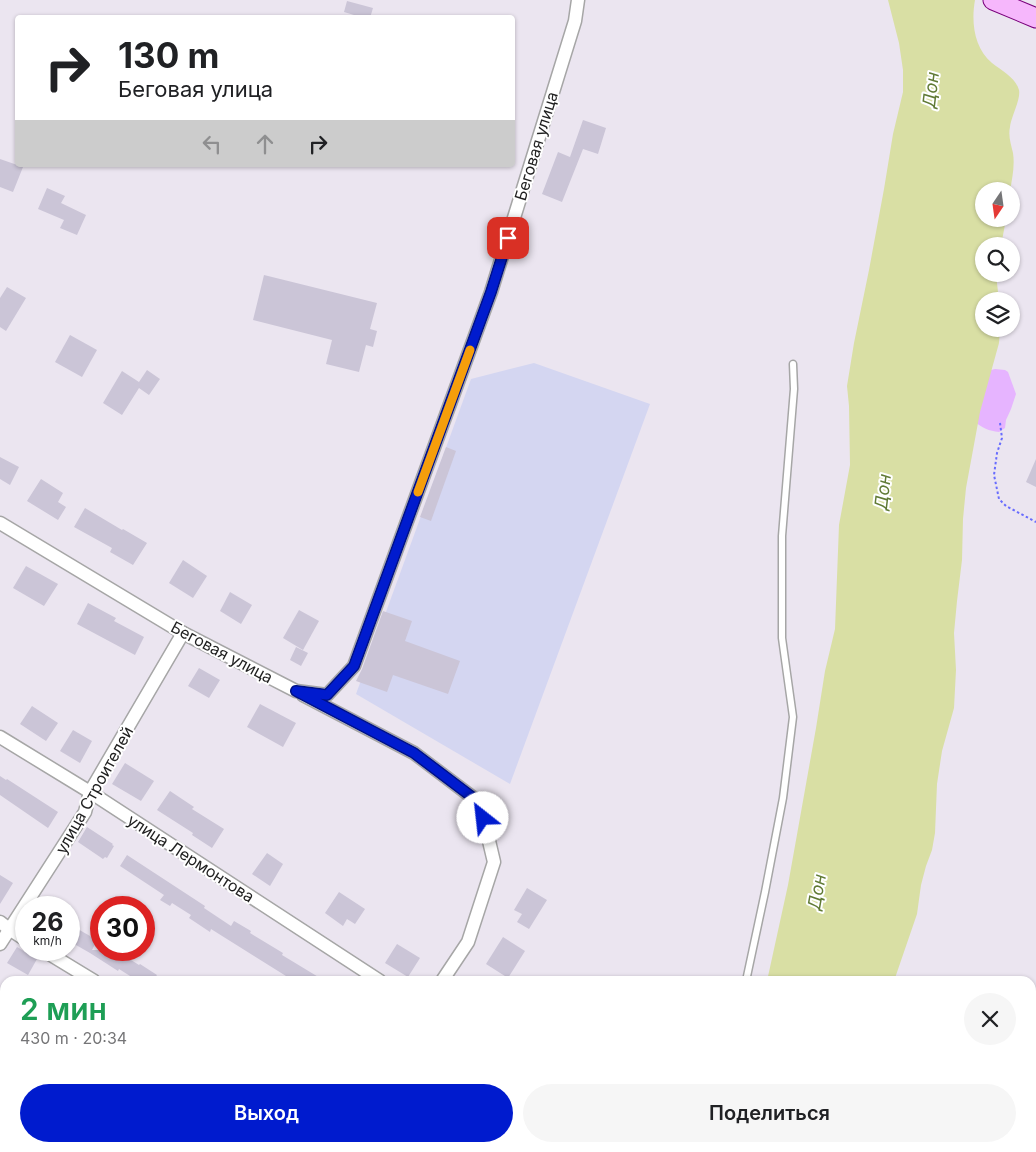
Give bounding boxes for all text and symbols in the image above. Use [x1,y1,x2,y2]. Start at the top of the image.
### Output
text: 130 m [118,34,220,76]
icon: right [35,35,100,100]
water label: Дон [918,70,943,110]
text: Беговая улица [118,76,273,102]
street label: Беговая улица [510,89,562,203]
icon: left [198,130,226,158]
icon: ahead [251,130,279,158]
icon: right [304,130,332,158]
north arrow [975,182,1020,228]
map controls [975,182,1020,337]
pin [487,217,529,259]
icon: arrive [494,224,522,252]
button: search [975,237,1020,282]
button: layers [975,292,1020,337]
water label: Дон [870,472,895,512]
street label: Беговая улица [167,617,277,687]
street label: улица Строителей [51,723,137,857]
position arrow [456,791,508,843]
street label: улица Лермонтова [124,810,258,906]
water label: Дон [803,872,830,913]
speed limit sign: 30 [90,896,155,961]
text: 26 [32,907,63,937]
text: km/h [33,933,62,948]
text: 2 мин [20,991,107,1027]
button: close [964,993,1016,1045]
text: 430 m · 20:34 [20,1028,127,1048]
button: Выход [20,1084,513,1142]
button: Поделиться [523,1084,1016,1142]

